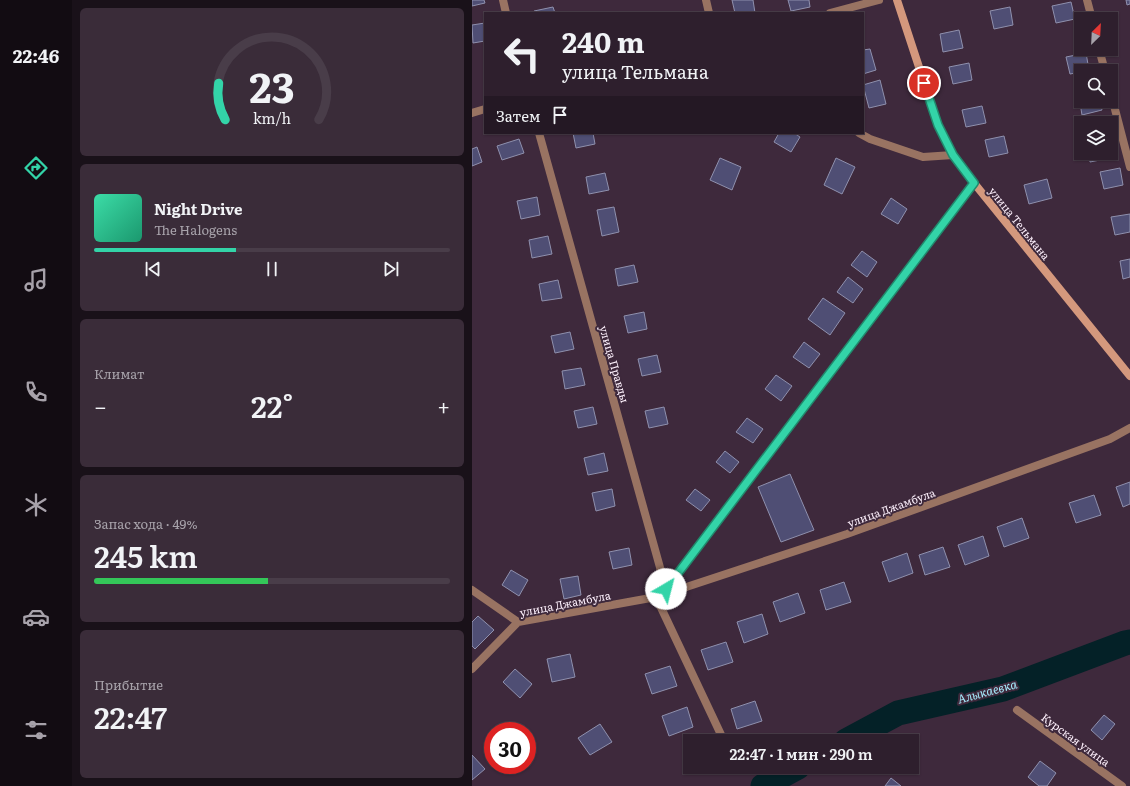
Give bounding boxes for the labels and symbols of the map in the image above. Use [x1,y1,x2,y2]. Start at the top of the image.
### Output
north arrow [1074,12,1118,56]
pin [907,66,941,100]
street label: улица Тельмана [986,183,1054,263]
street label: улица Правды [596,323,634,405]
street label: улица Джамбула [845,484,937,530]
position arrow [645,568,687,610]
street label: улица Джамбула [518,586,612,620]
water label: Алыкаевка [955,674,1019,708]
street label: Курская улица [1038,709,1114,769]
speed limit sign: 30 [484,722,536,774]

